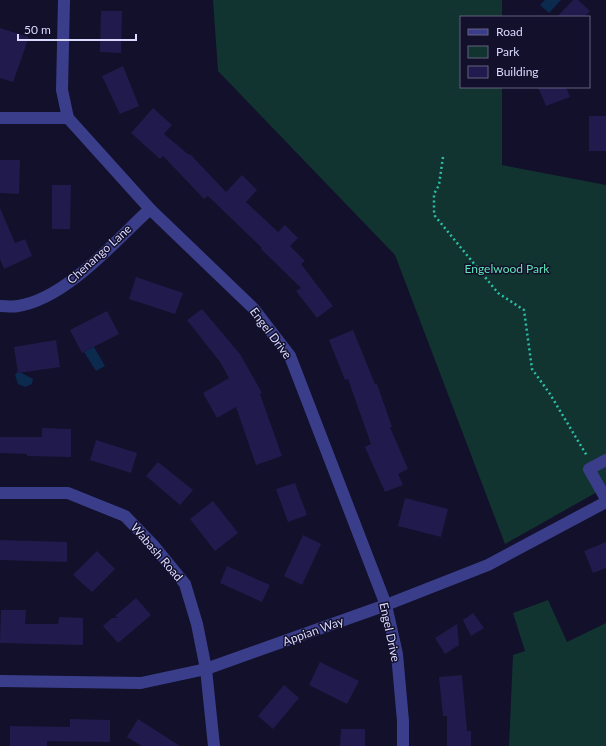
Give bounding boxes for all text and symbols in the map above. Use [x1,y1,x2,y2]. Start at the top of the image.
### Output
scale bar [18,16,136,42]
legend [460,16,590,88]
text: 50 m [24,22,51,37]
text: Road [496,24,523,39]
text: Park [496,44,520,59]
text: Building [496,64,539,79]
street label: Chenango Lane [64,221,134,287]
park label: Engelwood Park [465,261,550,276]
street label: Engel Drive [247,304,295,362]
street label: Wabash Road [128,520,186,584]
street label: Engel Drive [376,601,404,663]
street label: Appian Way [280,613,346,649]

